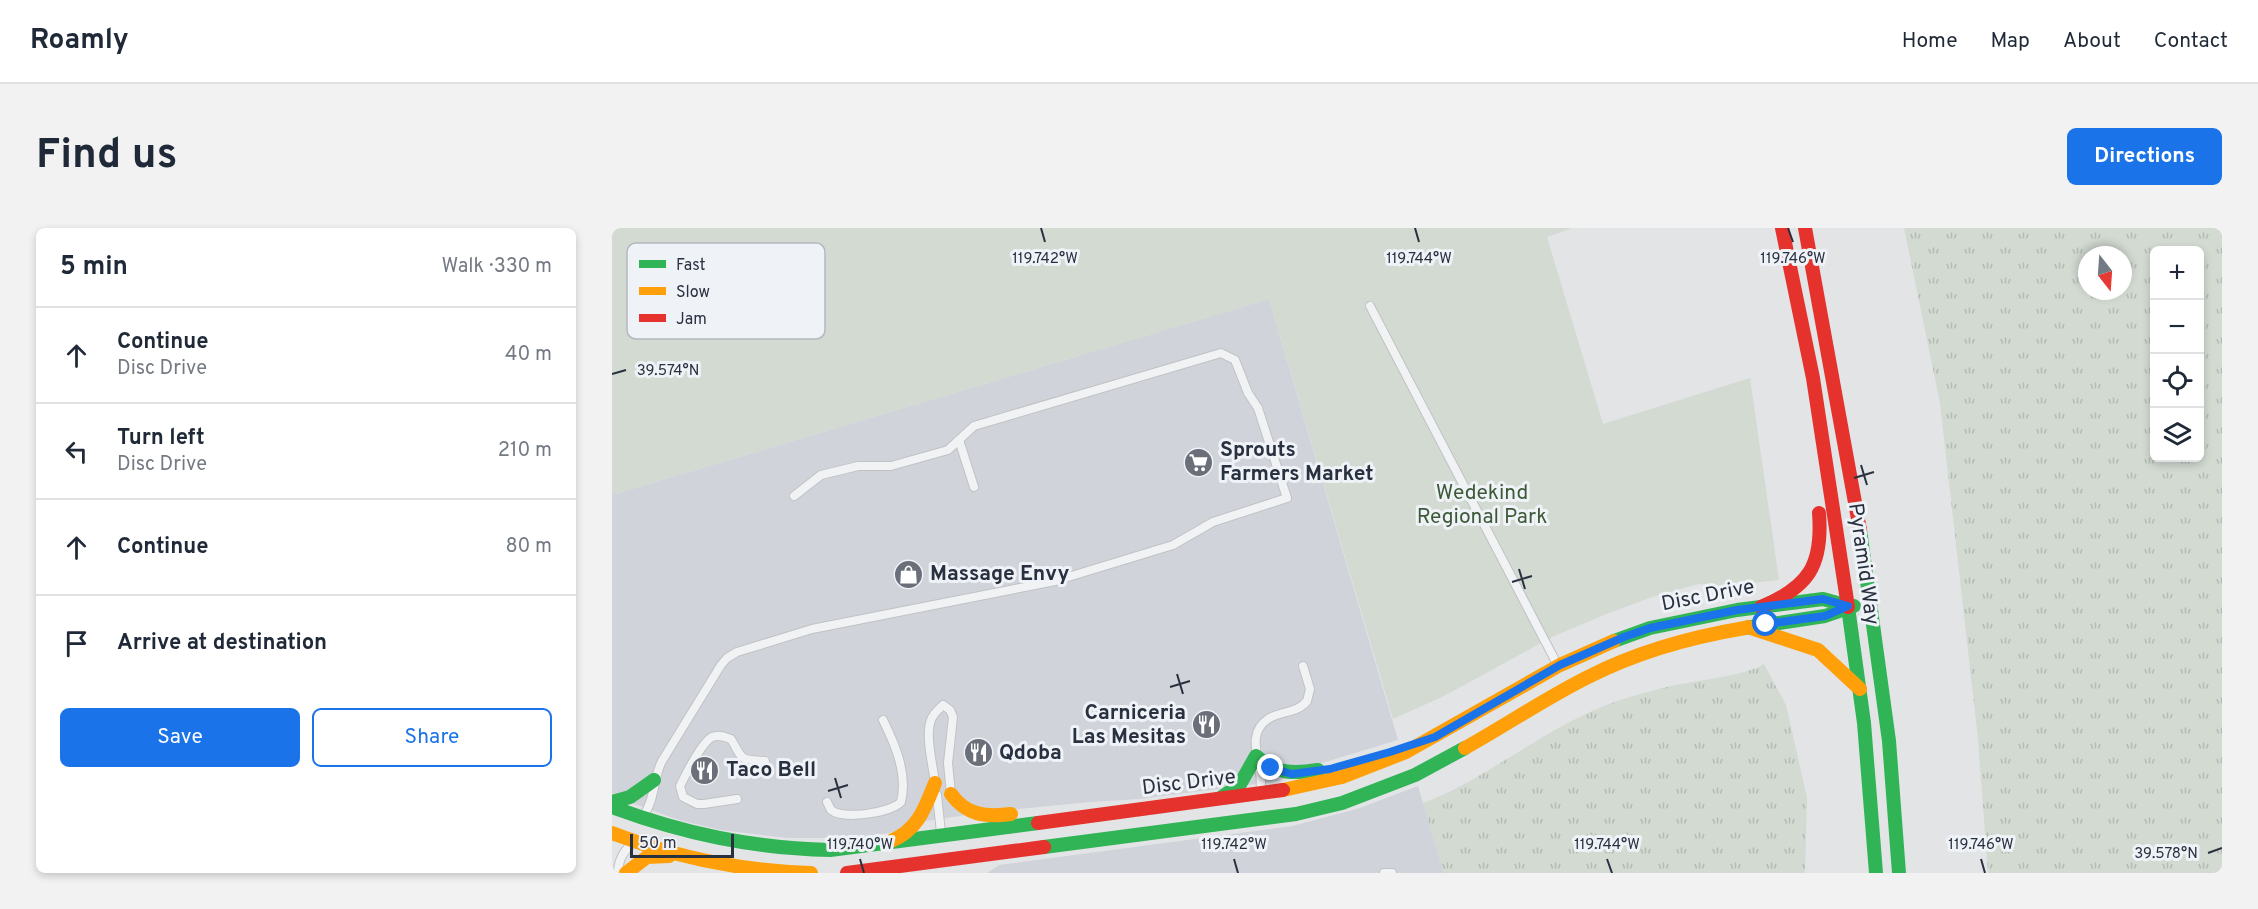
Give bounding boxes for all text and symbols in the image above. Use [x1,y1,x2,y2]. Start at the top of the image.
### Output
text: Roamly [30,23,129,59]
text: Home [1902,28,1958,55]
text: Map [1991,28,2030,55]
text: About [2063,28,2121,55]
text: Contact [2154,28,2228,55]
button: Directions [2067,128,2222,185]
text: Find us [36,130,177,183]
legend [627,243,825,339]
north arrow [2078,246,2132,300]
map controls [2150,246,2204,462]
button: + [2150,246,2204,300]
text: 119.742°W [1012,250,1078,269]
text: 119.744°W [1386,250,1452,269]
text: 119.746°W [1760,250,1826,269]
text: 5 min [60,251,128,284]
text: Walk · 330 m [442,254,552,280]
text: Fast [676,256,706,276]
text: Slow [676,283,710,303]
button: − [2150,300,2204,354]
text: Jam [676,310,707,330]
text: Continue [117,329,208,356]
icon: ahead [60,339,93,372]
text: 40 m [505,342,552,368]
button: locate [2150,354,2204,408]
text: Disc Drive [117,356,207,382]
text: 39.574°N [637,362,699,381]
button: layers [2150,408,2204,462]
text: Turn left [117,425,205,452]
icon: left [60,435,93,468]
place label: Sprouts Farmers Market [1220,437,1374,488]
text: 210 m [498,438,552,464]
supermarket icon: Sprouts Farmers Market [1183,446,1215,478]
text: Disc Drive [117,452,207,478]
park label: Wedekind Regional Park [1417,480,1547,531]
street label: Pyramid Way [1841,501,1885,627]
icon: ahead [60,531,93,564]
text: Continue [117,534,208,561]
text: 80 m [506,534,552,560]
shop icon: Massage Envy [893,558,925,590]
place label: Massage Envy [930,561,1069,588]
street label: Disc Drive [1659,574,1757,618]
route start [1752,610,1778,636]
icon: arrive [60,627,93,660]
text: Arrive at destination [117,630,327,657]
place label: Carniceria Las Mesitas [1072,700,1186,751]
button: Save [60,708,300,767]
button: Share [312,708,552,767]
restaurant icon: Carniceria Las Mesitas [1191,709,1223,741]
restaurant icon: Qdoba [962,737,994,769]
place label: Qdoba [999,740,1062,767]
restaurant icon: Taco Bell [689,754,721,786]
route end [1257,754,1283,780]
place label: Taco Bell [726,757,816,784]
street label: Disc Drive [1140,764,1238,802]
scale bar [630,831,734,858]
text: 50 m [639,834,677,854]
text: 119.740°W [827,836,893,855]
text: 119.742°W [1201,836,1267,855]
text: 119.744°W [1574,836,1640,855]
text: 119.746°W [1948,836,2014,855]
text: 39.578°N [2134,845,2198,864]

